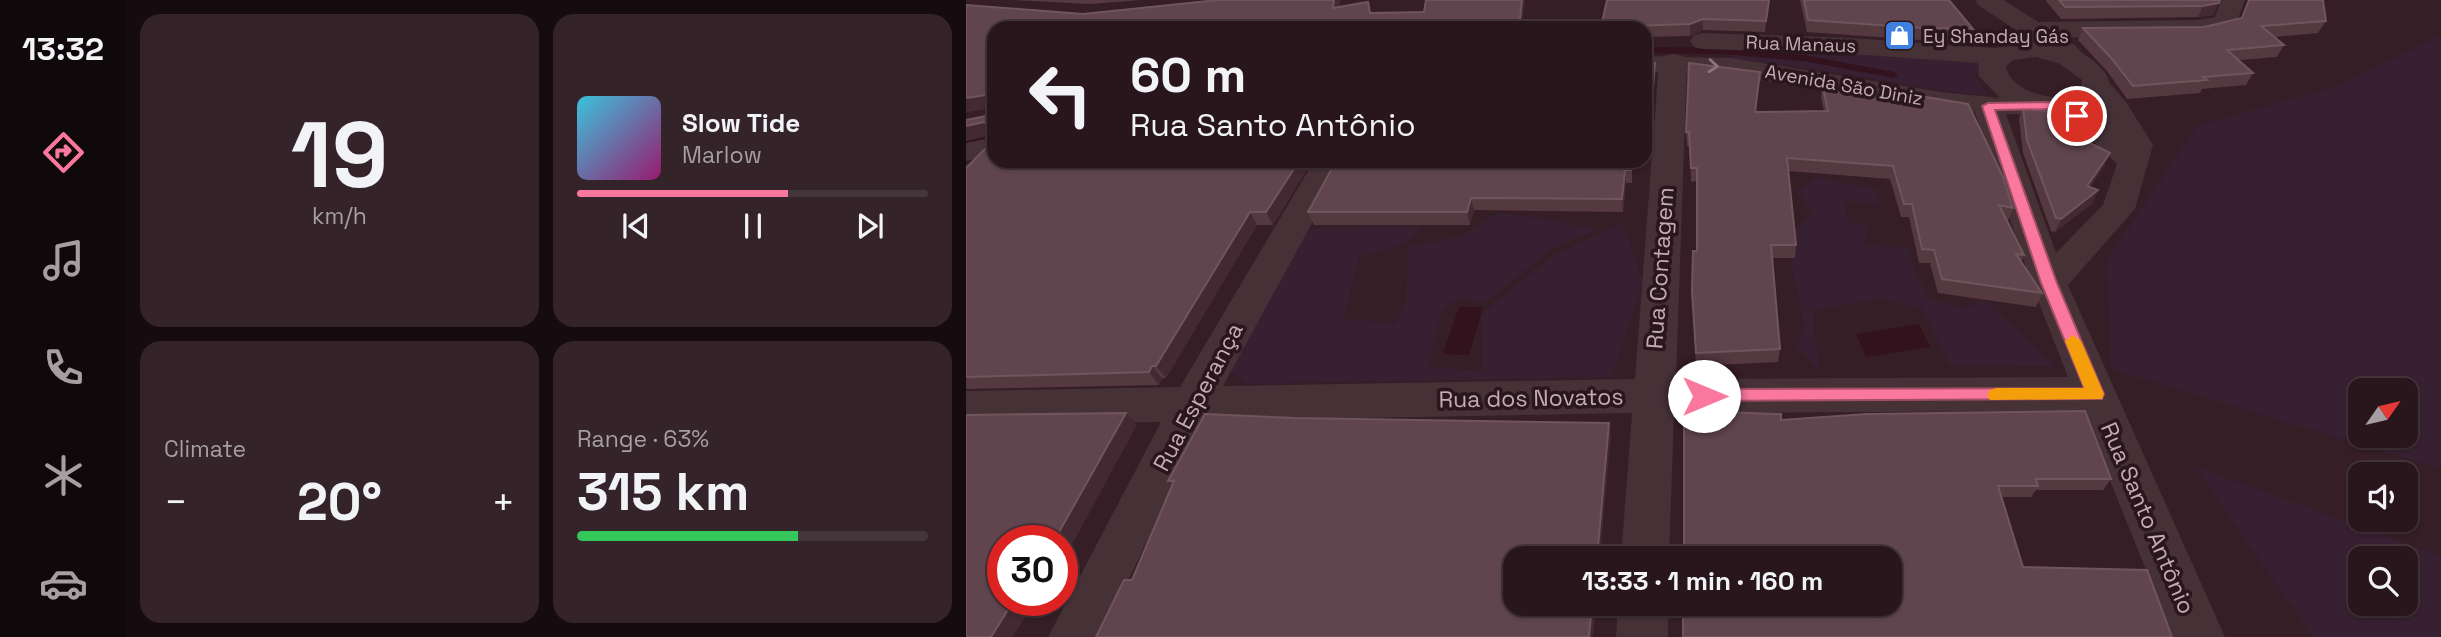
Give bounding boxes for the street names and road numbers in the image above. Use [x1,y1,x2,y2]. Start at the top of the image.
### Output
street label: Rua Manaus [1745,30,1857,58]
street label: Avenida São Diniz [1763,59,1925,111]
street label: Rua Contagem [1639,186,1681,350]
street label: Rua Esperança [1146,318,1250,476]
street label: Rua dos Novatos [1438,381,1624,415]
street label: Rua Santo Antônio [2094,418,2202,618]

